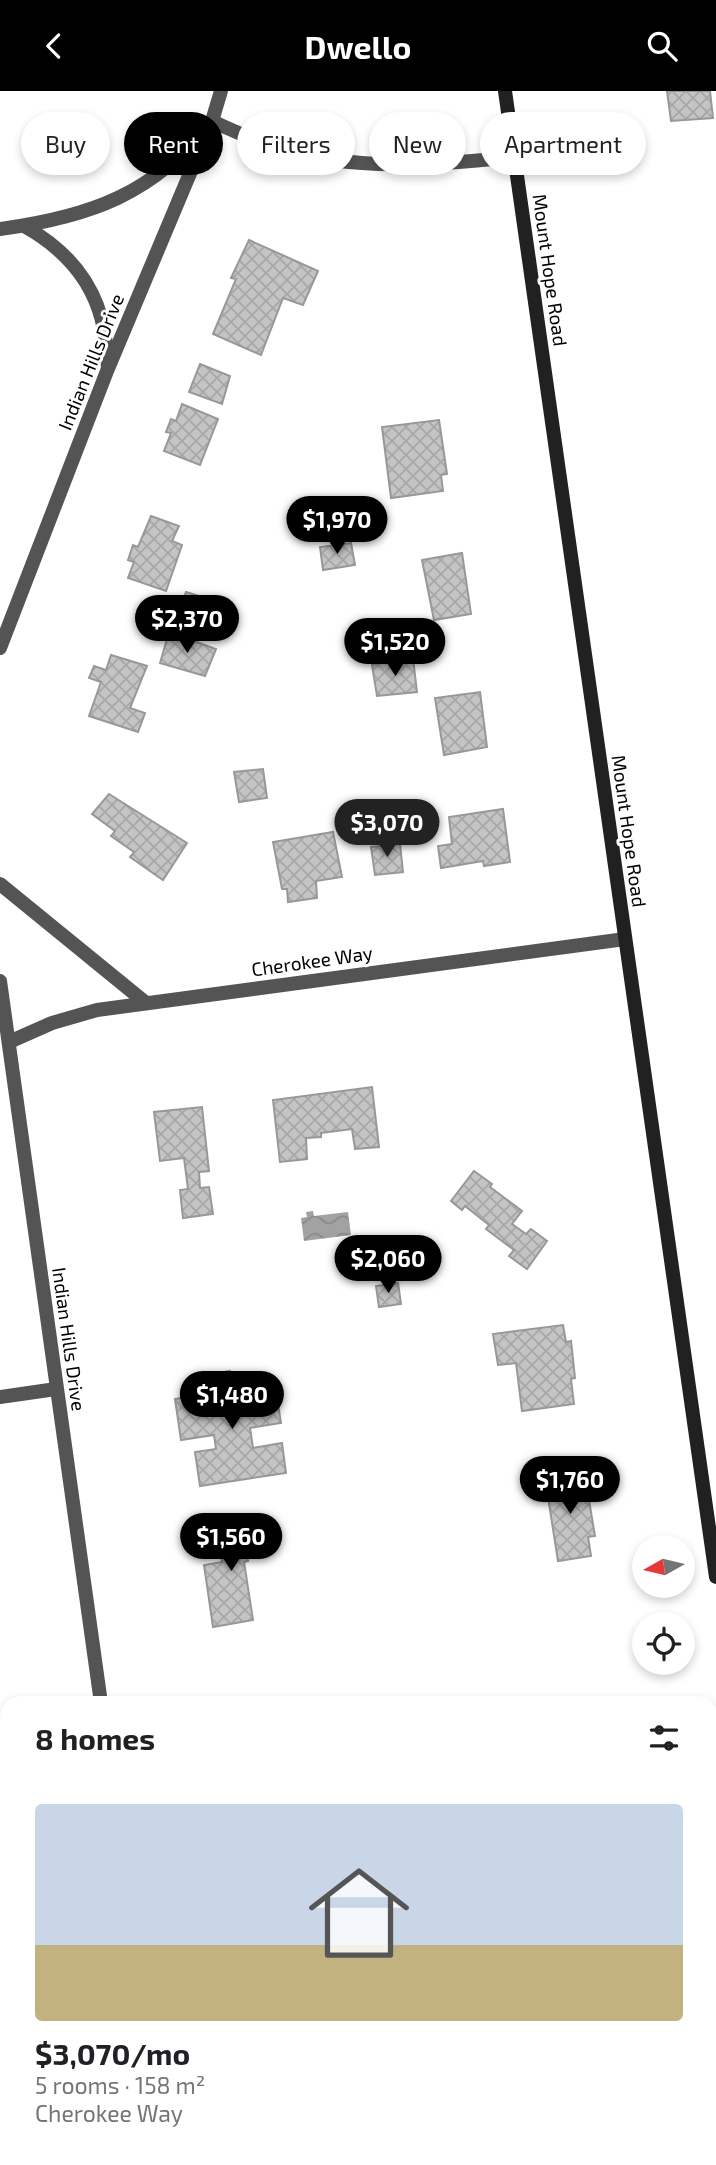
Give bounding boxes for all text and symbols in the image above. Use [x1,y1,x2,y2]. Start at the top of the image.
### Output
icon: back [35,27,73,65]
text: Dwello [305,27,411,65]
icon: search [643,27,681,65]
chip: Buy [21,112,110,175]
chip: Rent [124,112,223,175]
chip: Filters [237,112,355,175]
chip: New [369,112,466,175]
chip: Apartment [480,112,646,175]
street label: Mount Hope Road [528,192,573,348]
street label: Indian Hills Drive [53,290,128,433]
pin: $1,970 [280,497,394,556]
text: $1,970 [302,505,372,533]
pin: $2,370 [130,595,244,655]
text: $2,370 [151,604,223,632]
pin: $1,520 [338,619,452,678]
text: $1,520 [360,627,430,655]
street label: Mount Hope Road [607,753,652,909]
pin: $3,070 [330,799,444,859]
text: $3,070 [350,808,424,836]
street label: Cherokee Way [250,941,374,980]
pin: $2,060 [331,1235,445,1295]
text: $2,060 [351,1244,425,1272]
street label: Indian Hills Drive [48,1266,91,1412]
pin: $1,480 [175,1371,289,1431]
text: $1,480 [196,1380,268,1408]
pin: $1,760 [513,1457,627,1516]
text: $1,760 [536,1465,604,1493]
pin: $1,560 [174,1513,288,1573]
text: $1,560 [196,1522,266,1550]
north arrow [632,1535,695,1598]
map controls [632,1535,695,1675]
button: locate [632,1612,695,1675]
icon: filters [645,1719,683,1757]
text: 8 homes [35,1720,155,1756]
icon: home [296,1850,422,1976]
text: $3,070/mo [35,2035,190,2071]
text: 5 rooms · 158 m² [35,2071,205,2099]
text: Cherokee Way [35,2099,183,2127]

